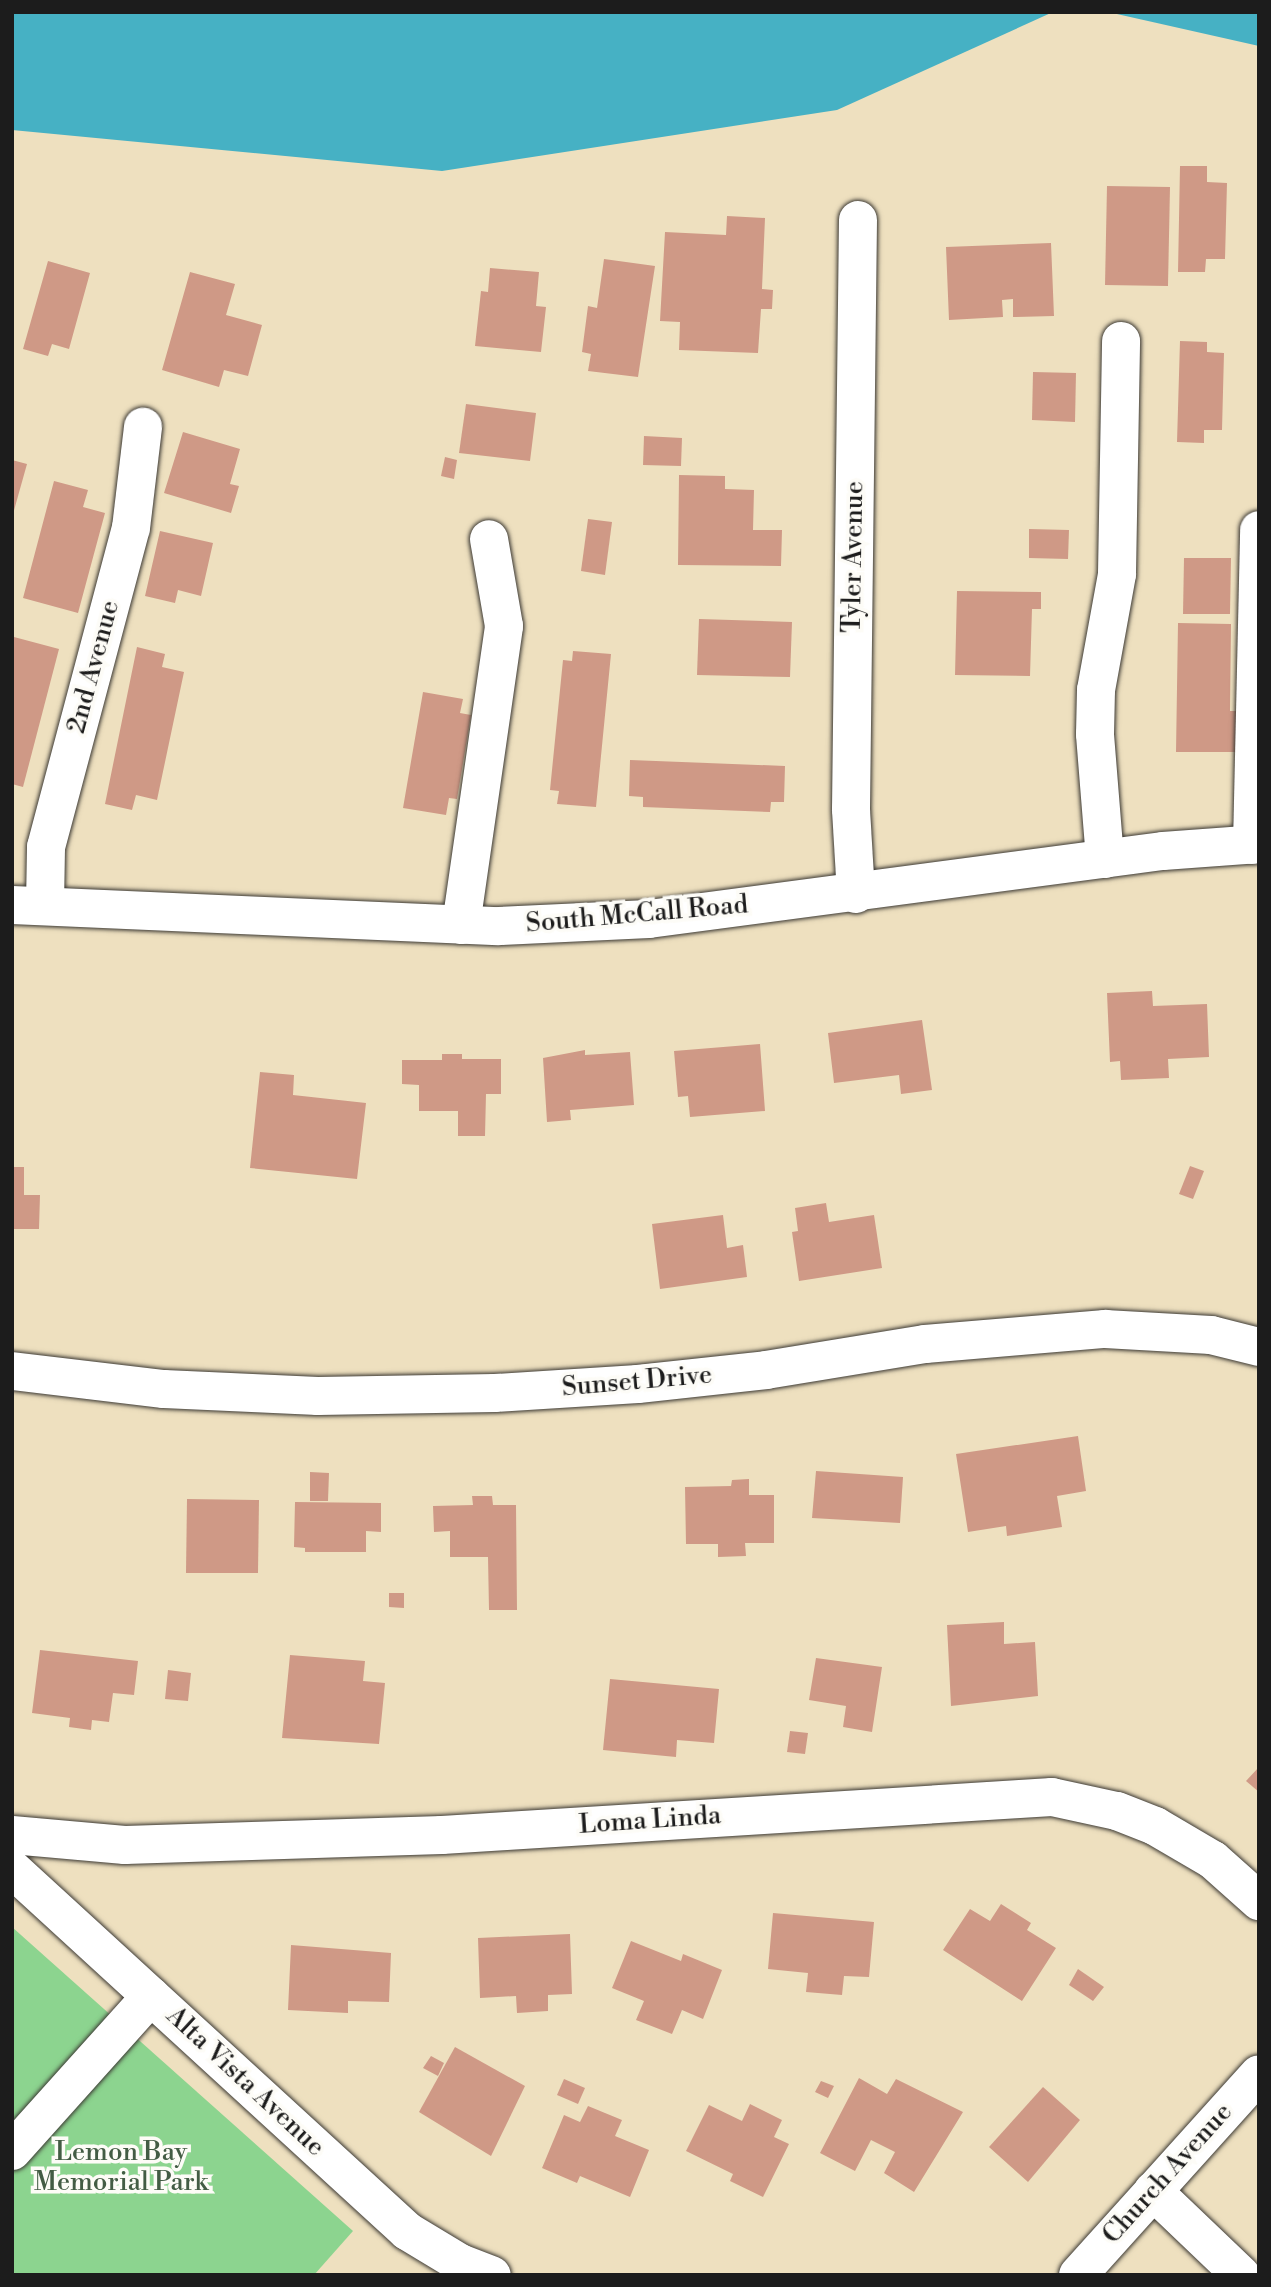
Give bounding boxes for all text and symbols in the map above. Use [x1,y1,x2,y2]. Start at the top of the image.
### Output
street label: Tyler Avenue [837,481,871,633]
street label: 2nd Avenue [61,597,127,737]
street label: South McCall Road [525,890,749,940]
street label: Sunset Drive [561,1360,713,1404]
street label: Loma Linda [578,1800,722,1842]
street label: Alta Vista Avenue [159,2001,331,2163]
street label: Church Avenue [1097,2097,1239,2251]
park label: Lemon Bay Memorial Park [34,2137,208,2198]

